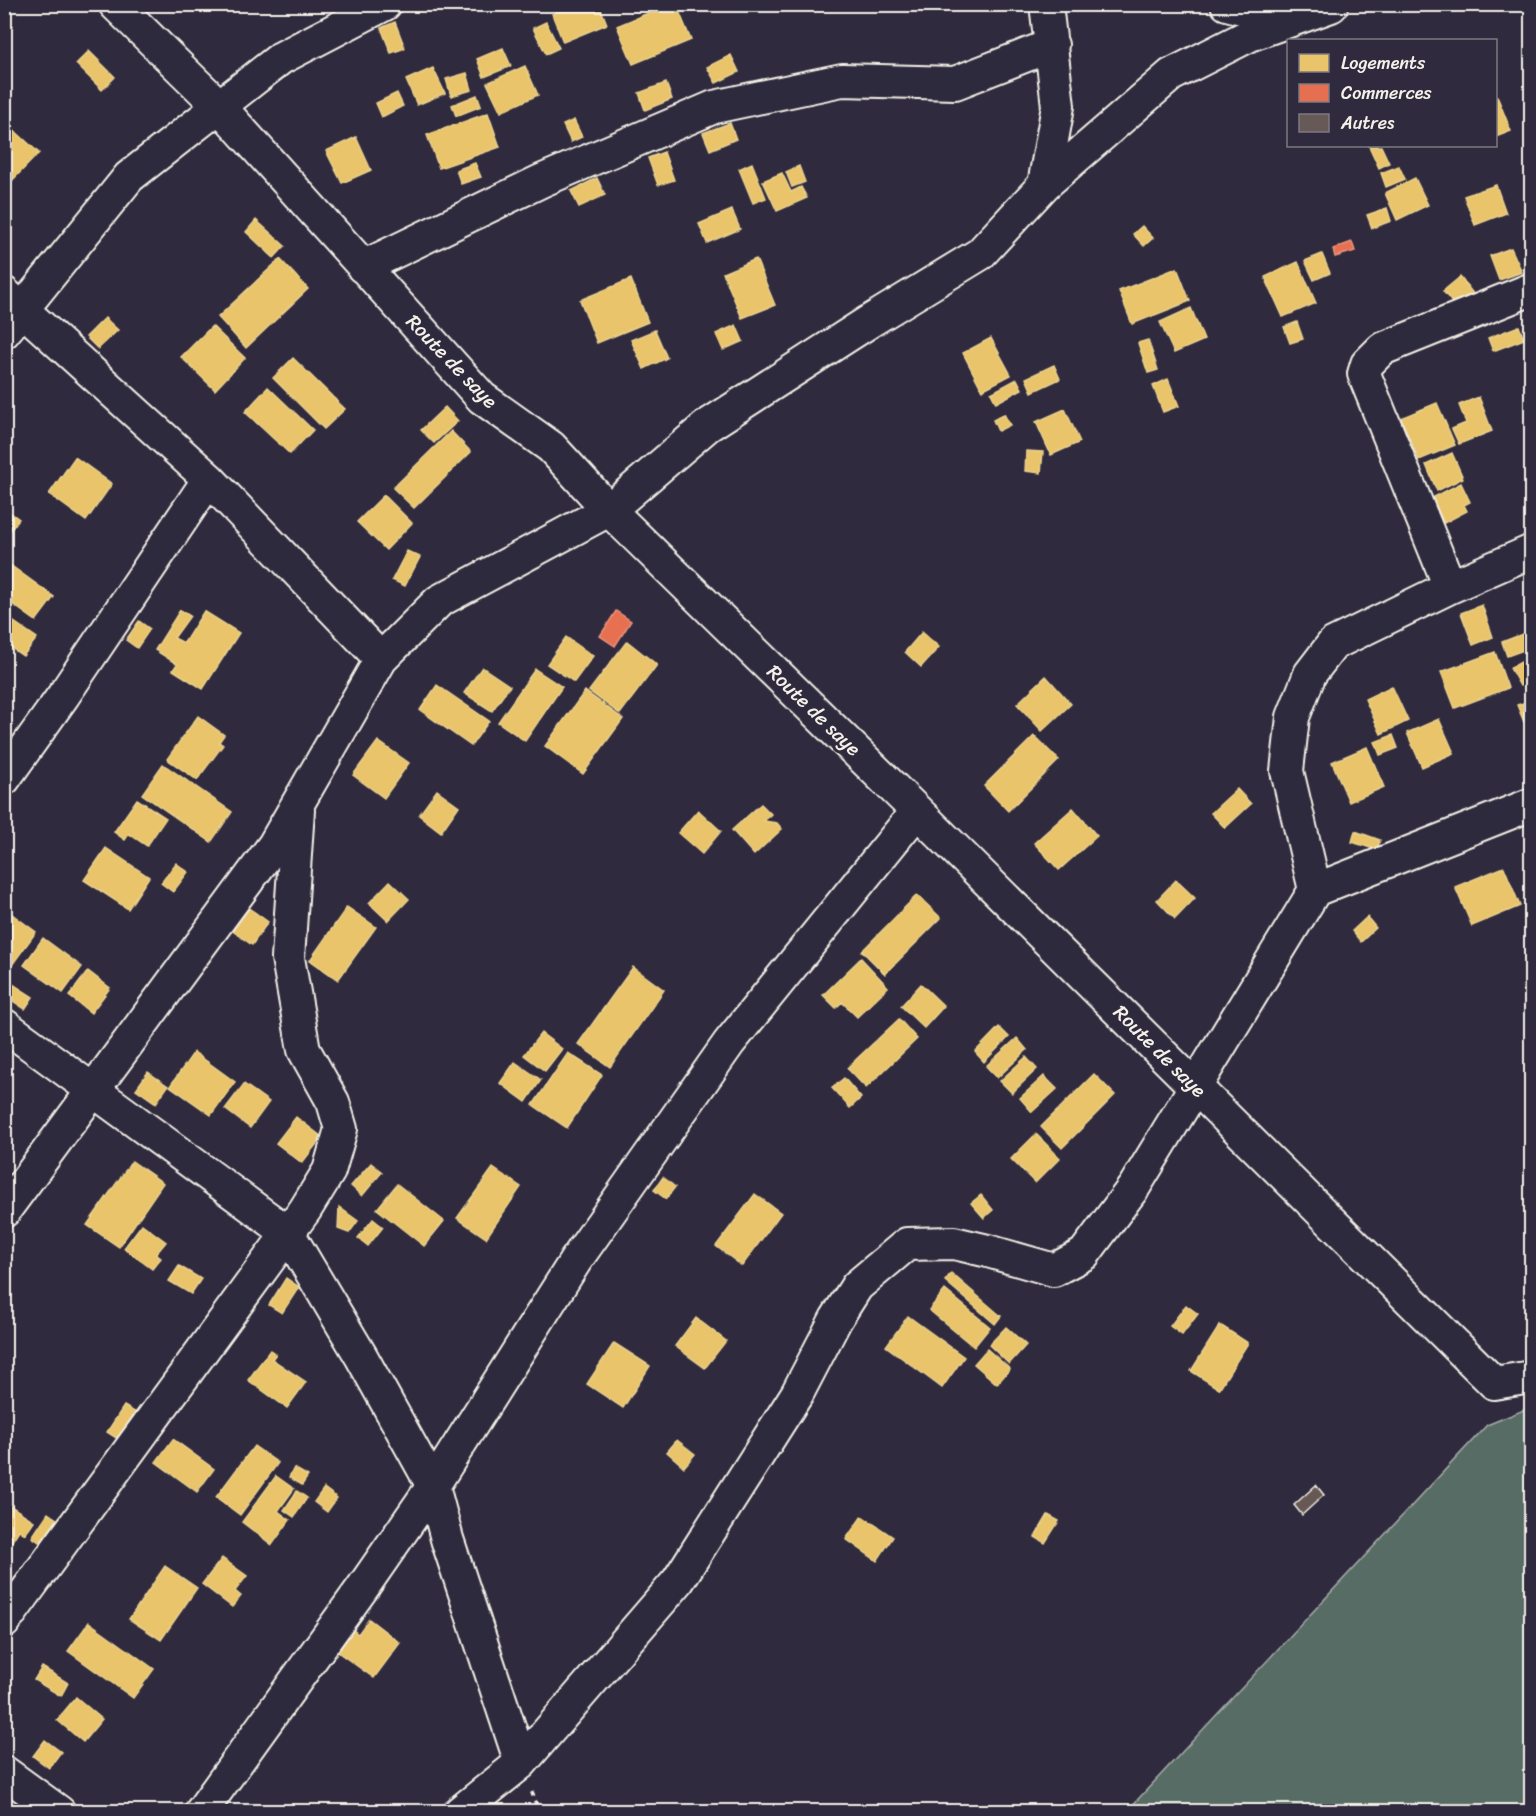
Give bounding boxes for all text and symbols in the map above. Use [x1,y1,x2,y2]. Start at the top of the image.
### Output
legend [1287,39,1497,147]
text: Logements [1341,47,1426,79]
text: Commerces [1341,77,1432,109]
text: Autres [1340,107,1395,139]
street label: Route de saye [397,306,506,417]
street label: Route de saye [758,656,870,765]
street label: Route de saye [1105,996,1215,1107]

